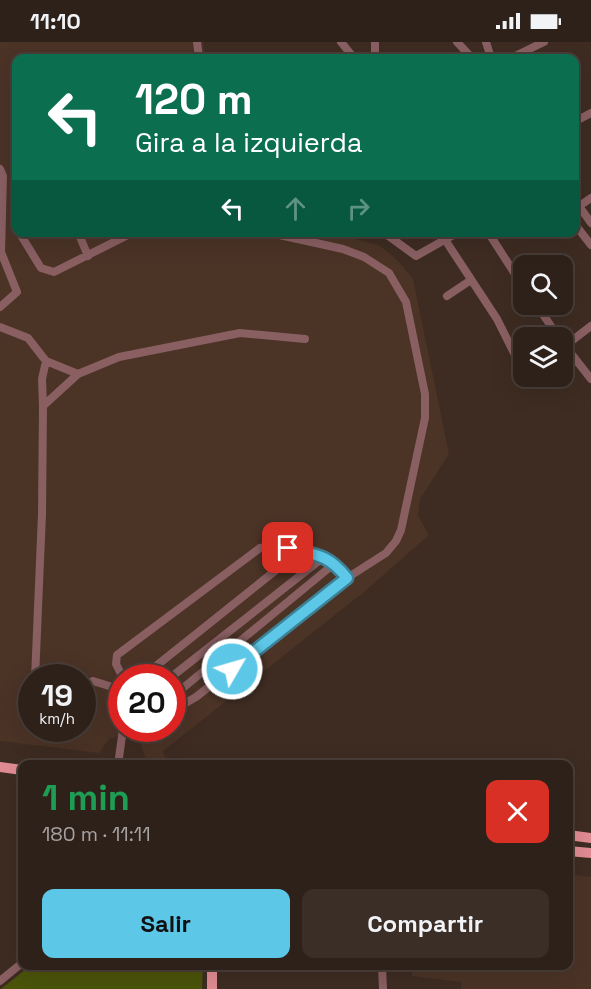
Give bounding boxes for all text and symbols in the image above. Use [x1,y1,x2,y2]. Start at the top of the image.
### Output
text: 11:10 [30,7,81,35]
text: 120 m [135,73,253,126]
icon: left [36,78,114,156]
text: Gira a la izquierda [135,125,362,160]
icon: left [216,192,249,225]
icon: ahead [279,192,312,225]
icon: right [342,192,375,225]
map controls [513,255,573,387]
button: search [513,255,573,315]
button: layers [513,327,573,387]
pin [262,522,313,573]
icon: arrive [271,531,304,564]
position arrow [200,637,264,701]
speed limit sign: 20 [108,664,186,742]
text: 19 [41,676,73,715]
text: km/h [39,709,75,728]
text: 1 min [42,775,130,821]
button: close [486,780,549,843]
text: 180 m · 11:11 [42,821,151,847]
button: Salir [42,889,290,958]
button: Compartir [302,889,549,958]

